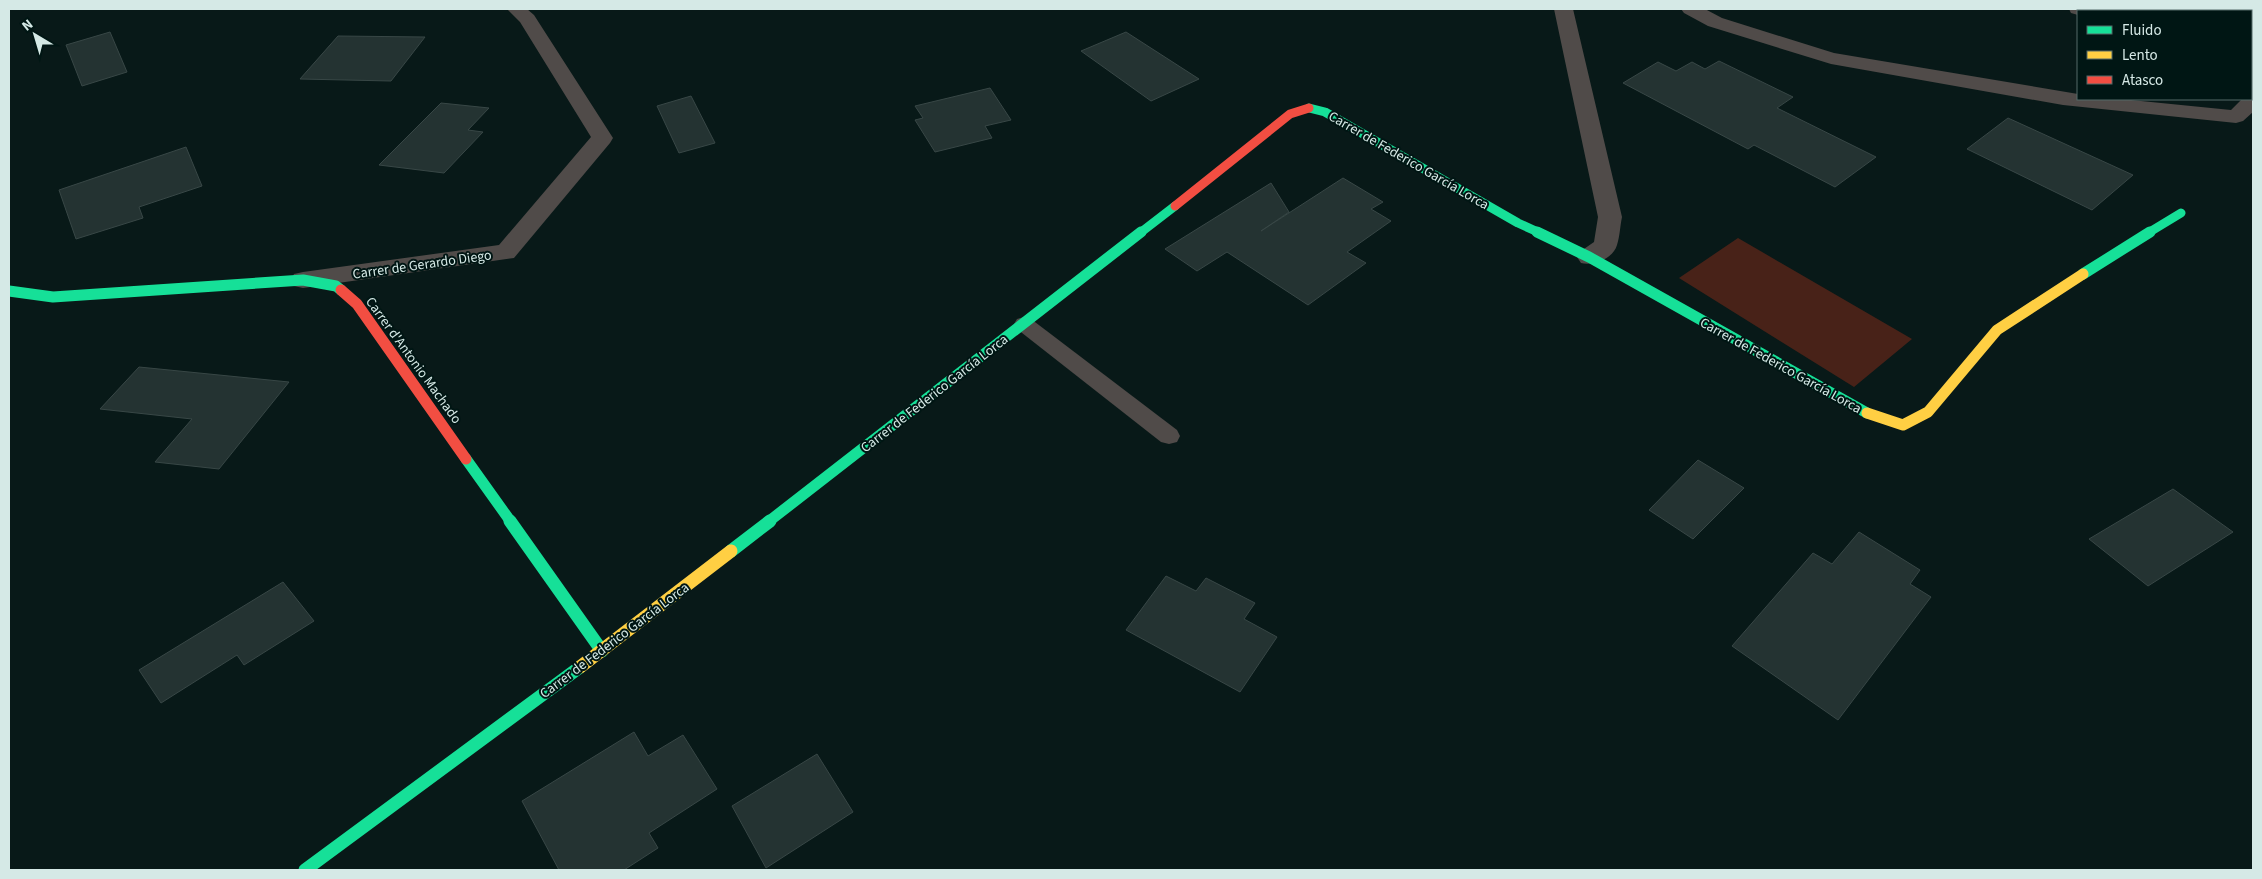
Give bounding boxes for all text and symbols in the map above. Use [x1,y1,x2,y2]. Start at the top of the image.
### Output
north arrow [10,10,60,60]
legend [2077,10,2252,100]
text: N [18,15,37,36]
text: Fluido [2122,20,2162,41]
text: Lento [2122,45,2158,66]
text: Atasco [2122,70,2163,91]
street label: Carrer de Federico García Lorca [1325,107,1492,215]
street label: Carrer de Gerardo Diego [351,245,493,285]
street label: Carrer d'Antonio Machado [360,293,466,428]
street label: Carrer de Federico García Lorca [1696,313,1865,419]
street label: Carrer de Federico García Lorca [857,330,1013,458]
street label: Carrer de Federico García Lorca [536,578,693,704]

